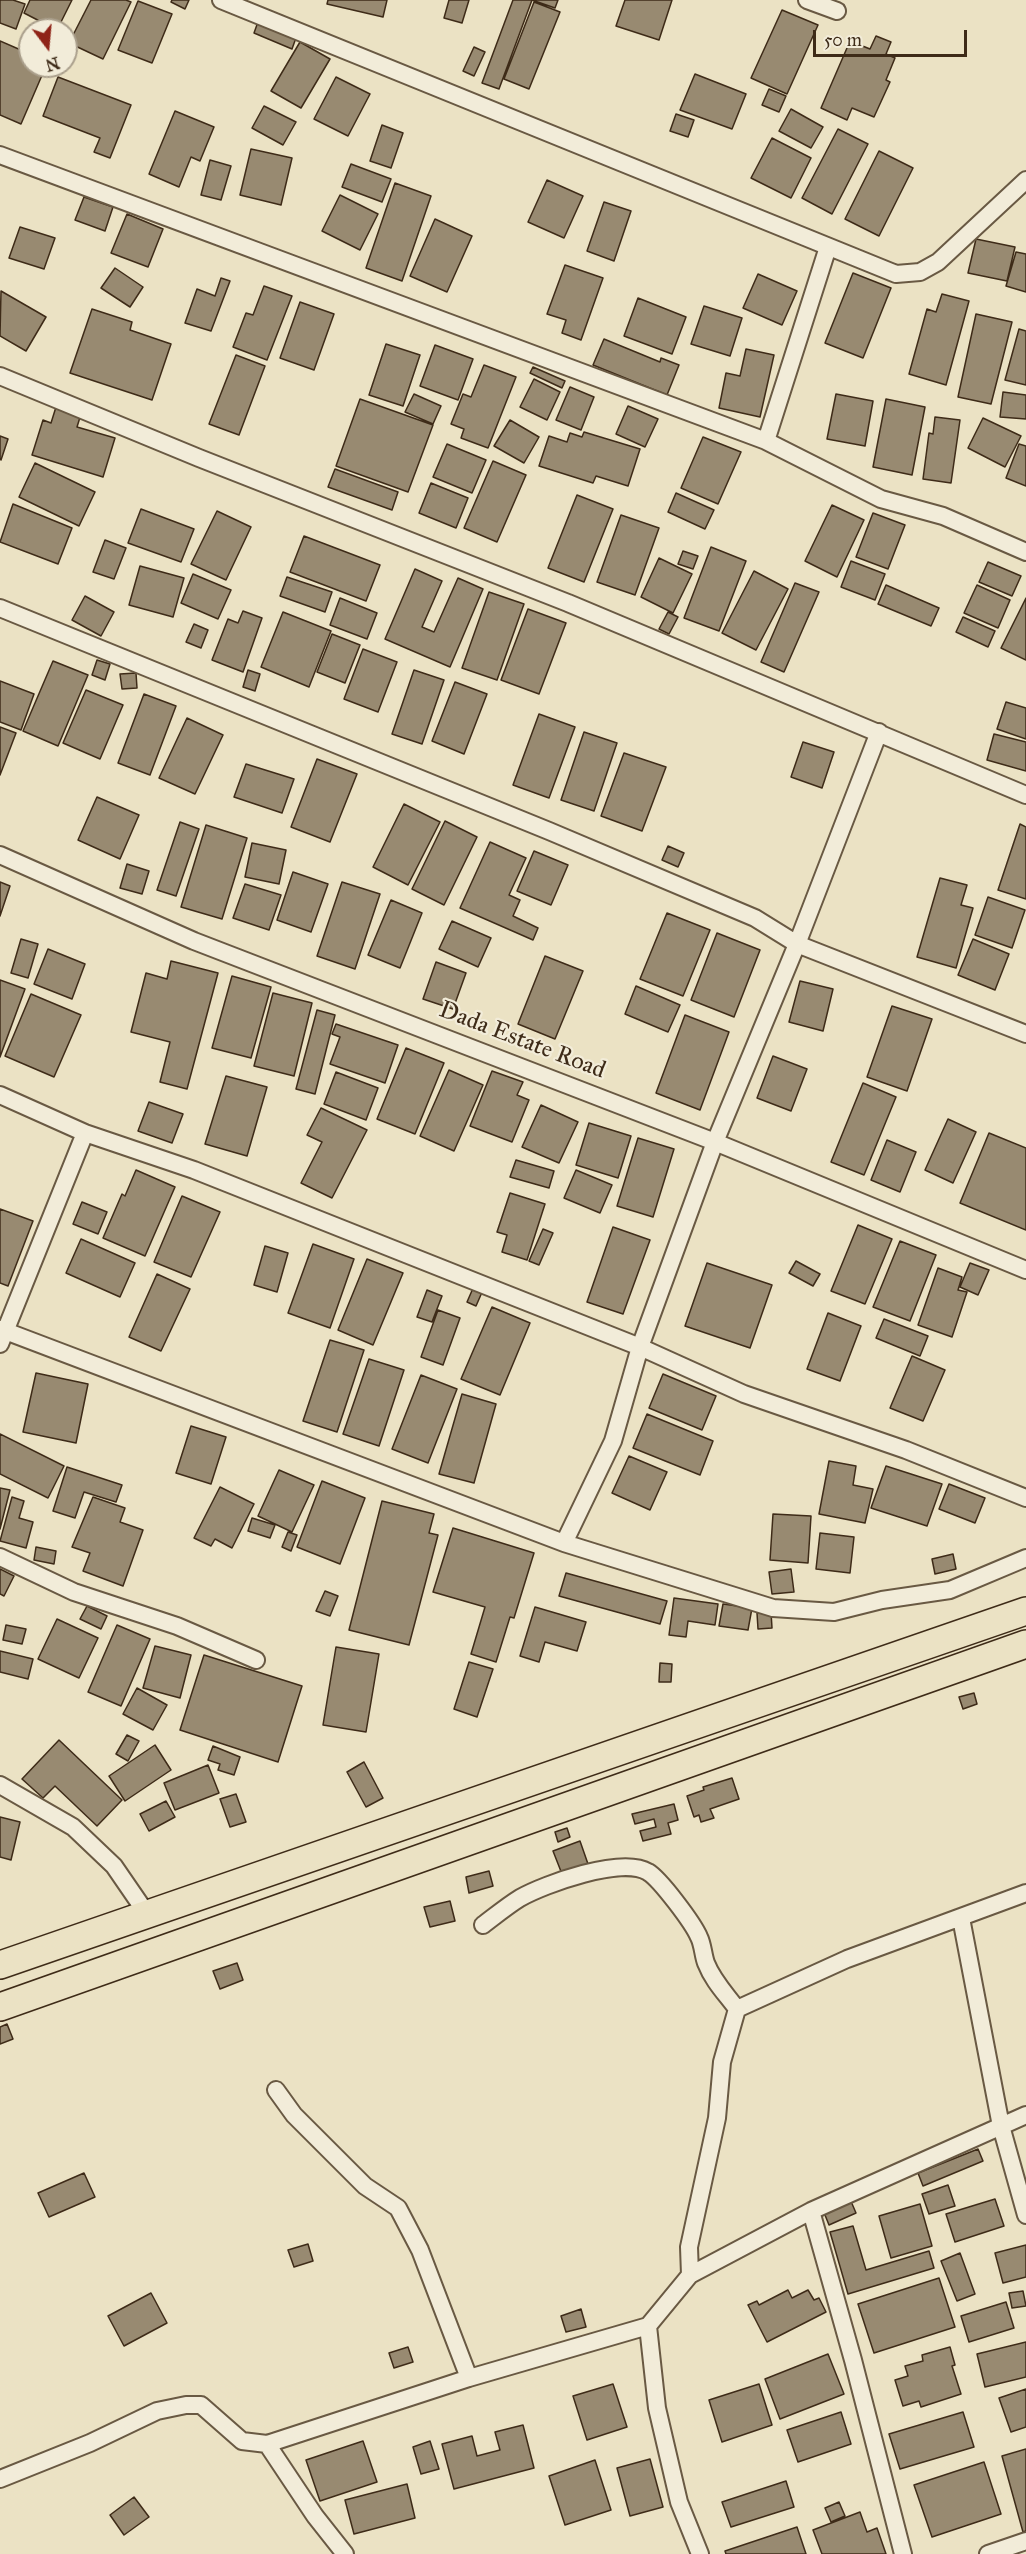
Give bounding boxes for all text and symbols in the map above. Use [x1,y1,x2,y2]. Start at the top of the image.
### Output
north arrow [18,18,78,78]
scale bar [816,18,970,56]
text: 50 m [824,29,862,51]
text: N [43,53,62,75]
street label: Dada Estate Road [435,996,609,1086]

